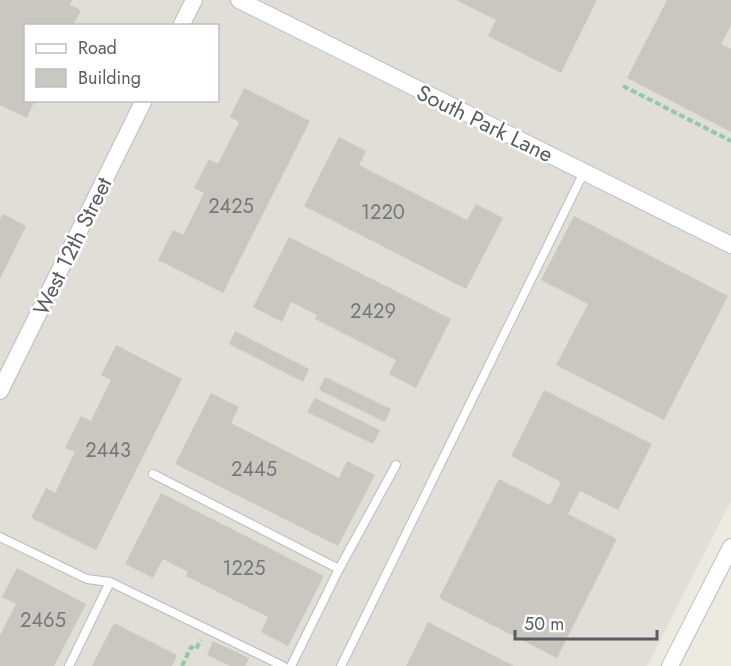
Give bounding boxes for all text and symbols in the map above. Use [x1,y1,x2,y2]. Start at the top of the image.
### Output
legend [24,24,219,102]
text: Road [78,35,117,61]
text: Building [78,65,141,91]
street label: South Park Lane [411,76,559,170]
street label: West 12th Street [25,171,120,321]
house number: 2425 [208,192,254,221]
house number: 1220 [361,198,405,227]
house number: 2429 [350,297,396,326]
house number: 2443 [85,436,131,465]
house number: 2445 [231,455,277,484]
house number: 1225 [222,554,266,583]
scale bar [515,603,658,641]
house number: 2465 [20,606,66,635]
text: 50 m [524,611,564,637]

